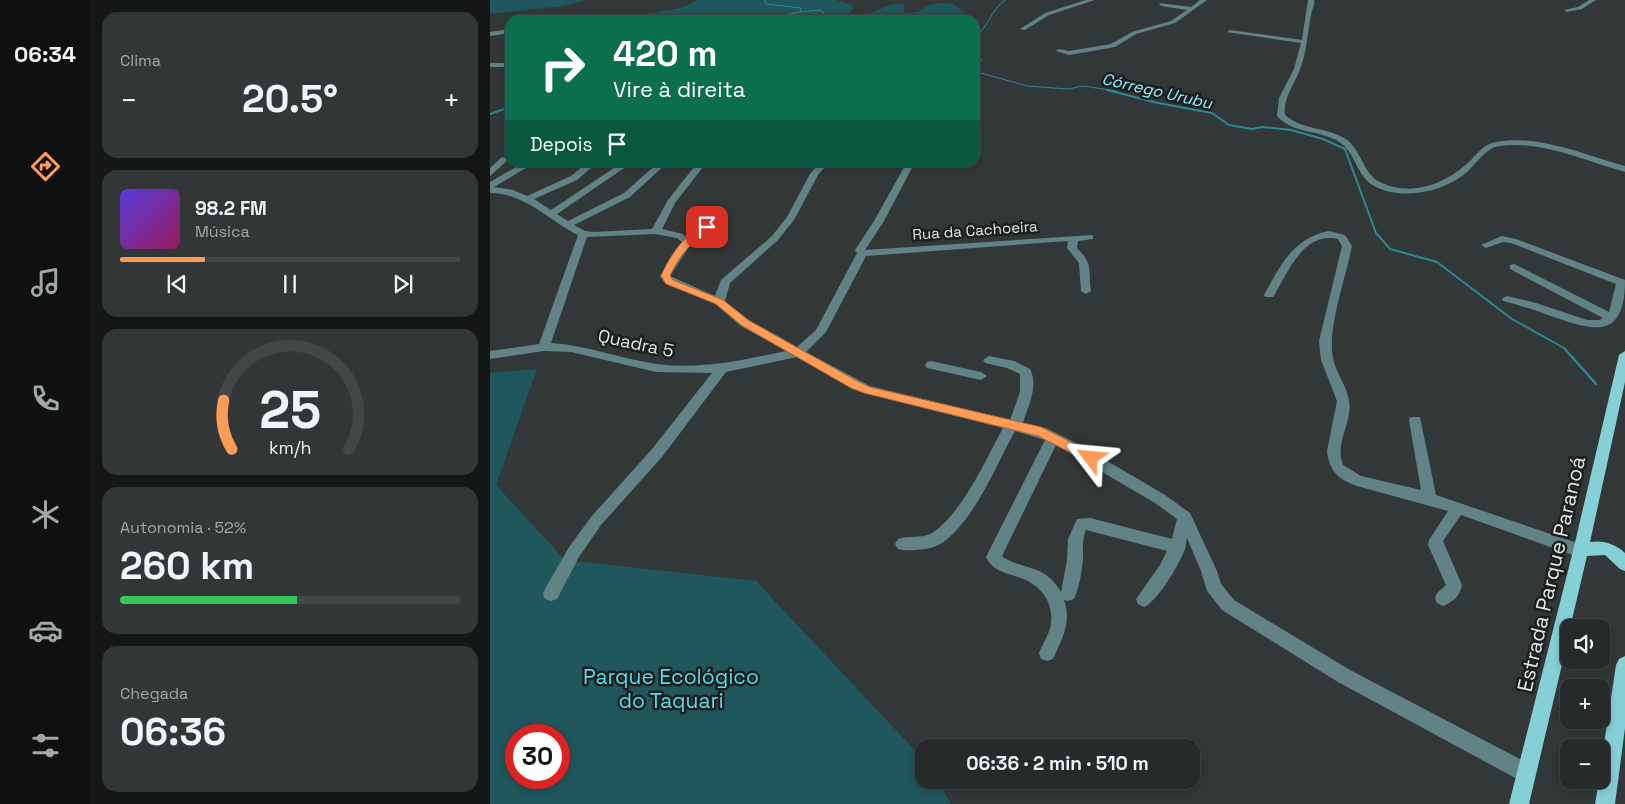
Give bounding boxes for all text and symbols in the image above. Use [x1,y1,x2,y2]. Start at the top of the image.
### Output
text: 420 m [613,32,718,76]
icon: right [530,35,595,100]
text: 06:34 [14,40,76,68]
text: Clima [120,50,161,71]
water label: Córrego Urubu [1100,68,1215,114]
text: 20.5° [242,75,338,123]
text: Vire à direita [613,75,745,103]
text: − [120,82,137,118]
text: + [443,82,460,118]
icon: arrive [603,130,631,158]
text: Depois [530,132,593,157]
icon: directions [28,149,63,184]
text: 98.2 FM [195,196,267,221]
pin [686,206,728,248]
icon: arrive [693,213,721,241]
street label: Rua da Cachoeira [912,216,1039,244]
text: Música [195,221,250,242]
icon: music [28,265,63,300]
icon: previous [163,270,191,298]
icon: pause [276,270,304,298]
icon: next [389,270,417,298]
street label: Quadra 5 [596,324,676,362]
text: 25 [259,377,321,443]
icon: phone [28,381,63,416]
position arrow [1064,431,1116,483]
text: km/h [269,436,311,459]
street label: Estrada Parque Paranoá [1511,454,1591,694]
icon: climate [28,497,63,532]
text: Autonomia · 52% [120,517,246,538]
text: 260 km [120,542,254,590]
icon: car [28,613,63,648]
map controls [1560,619,1610,789]
button: sound [1560,619,1610,669]
park label: Parque Ecológico do Taquari [583,663,759,714]
button: + [1560,679,1610,729]
text: Chegada [120,683,188,704]
text: 06:36 [120,708,226,756]
speed limit sign: 30 [505,724,570,789]
icon: filters [28,728,63,763]
button: − [1560,739,1610,789]
text: 06:36 · 2 min · 510 m [966,751,1149,776]

